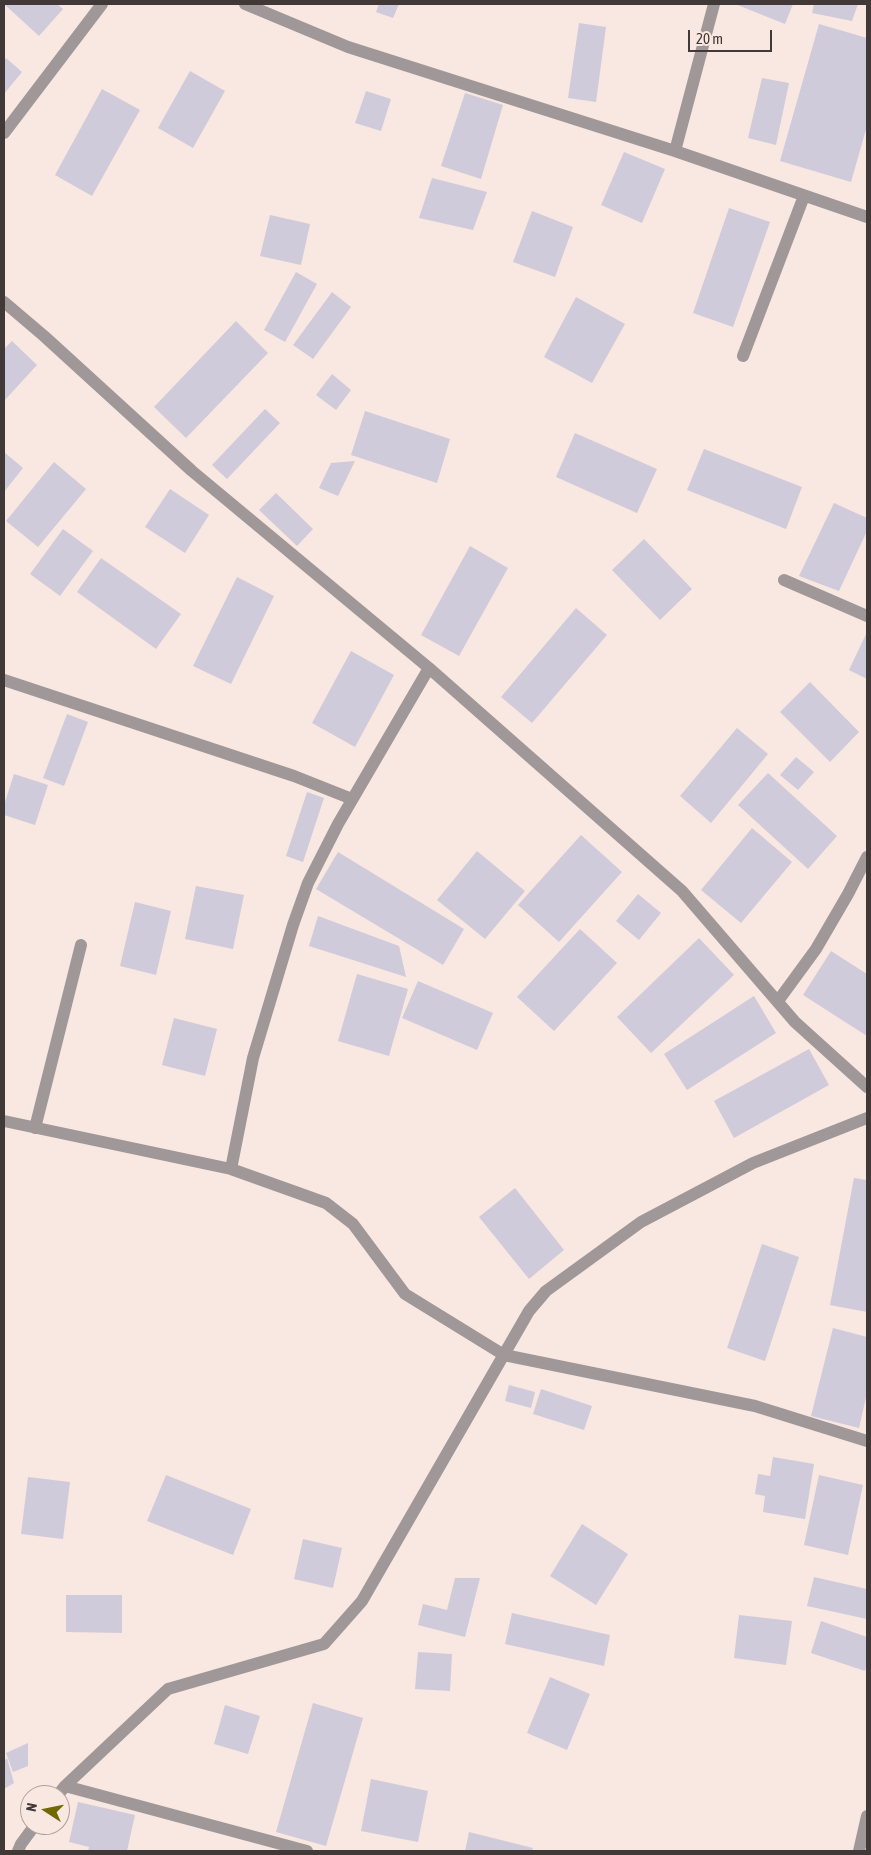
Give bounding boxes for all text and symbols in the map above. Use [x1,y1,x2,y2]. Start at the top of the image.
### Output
scale bar [691,20,775,52]
text: 20 m [696,30,723,47]
north arrow [20,1785,70,1835]
text: N [23,1802,40,1813]

